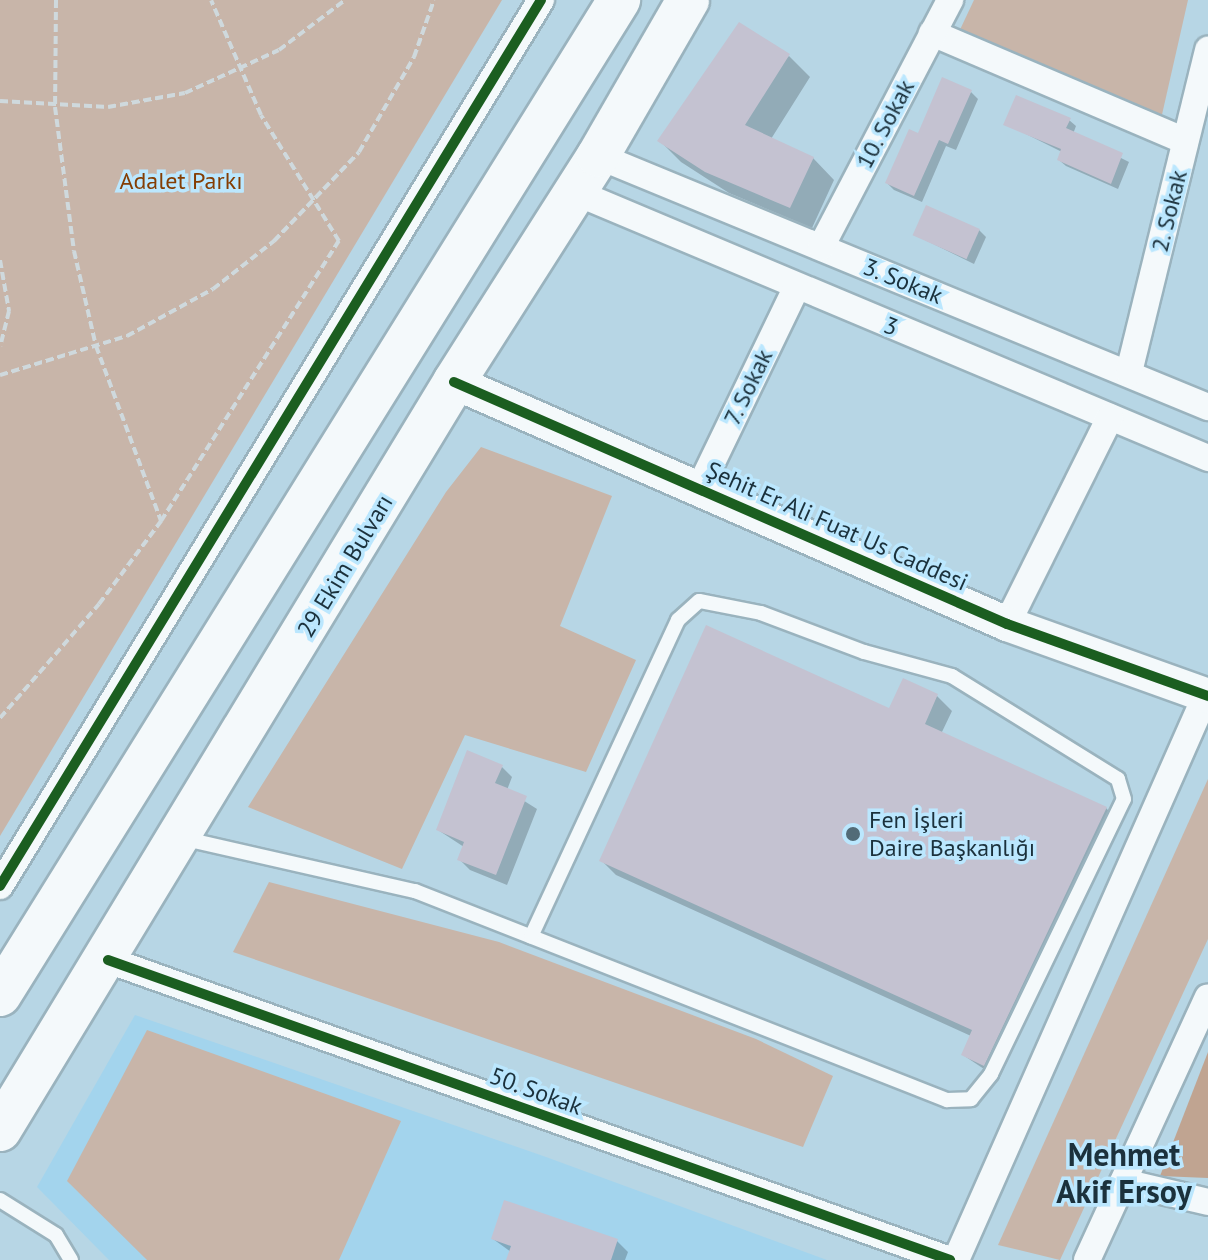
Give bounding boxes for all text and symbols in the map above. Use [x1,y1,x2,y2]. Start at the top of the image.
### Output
street label: 10. Sokak [849,74,921,174]
street label: 2. Sokak [1145,166,1193,256]
park label: Adalet Parkı [119,167,243,195]
street label: 3. Sokak [858,252,948,310]
street label: 3 [880,310,902,342]
street label: 7. Sokak [717,344,779,430]
street label: Şehit Er Ali Fuat Us Caddesi [701,455,973,597]
street label: 29 Ekim Bulvarı [291,489,399,643]
place label: Fen İşleri Daire Başkanlığı [869,806,1035,862]
marker: Fen İşleri Daire Başkanlığı [844,825,862,843]
street label: 50. Sokak [485,1061,587,1121]
district label: Mehmet Akif Ersoy [1056,1136,1192,1211]

